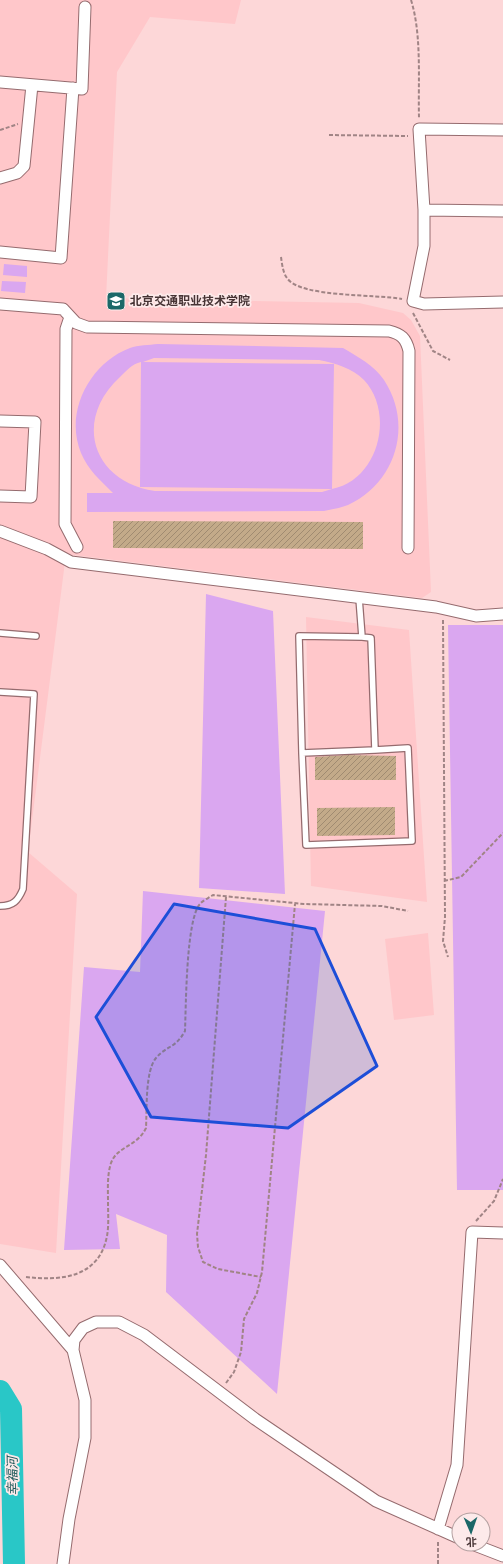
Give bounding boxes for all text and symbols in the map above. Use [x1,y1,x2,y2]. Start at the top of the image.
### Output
school or university icon: 北京交通职业技术学院 [105,290,127,312]
place label: 北京交通职业技术学院 [130,294,250,310]
water label: 幸福河 [6,1453,22,1496]
north arrow [451,1512,491,1552]
text: 北 [466,1534,477,1548]

